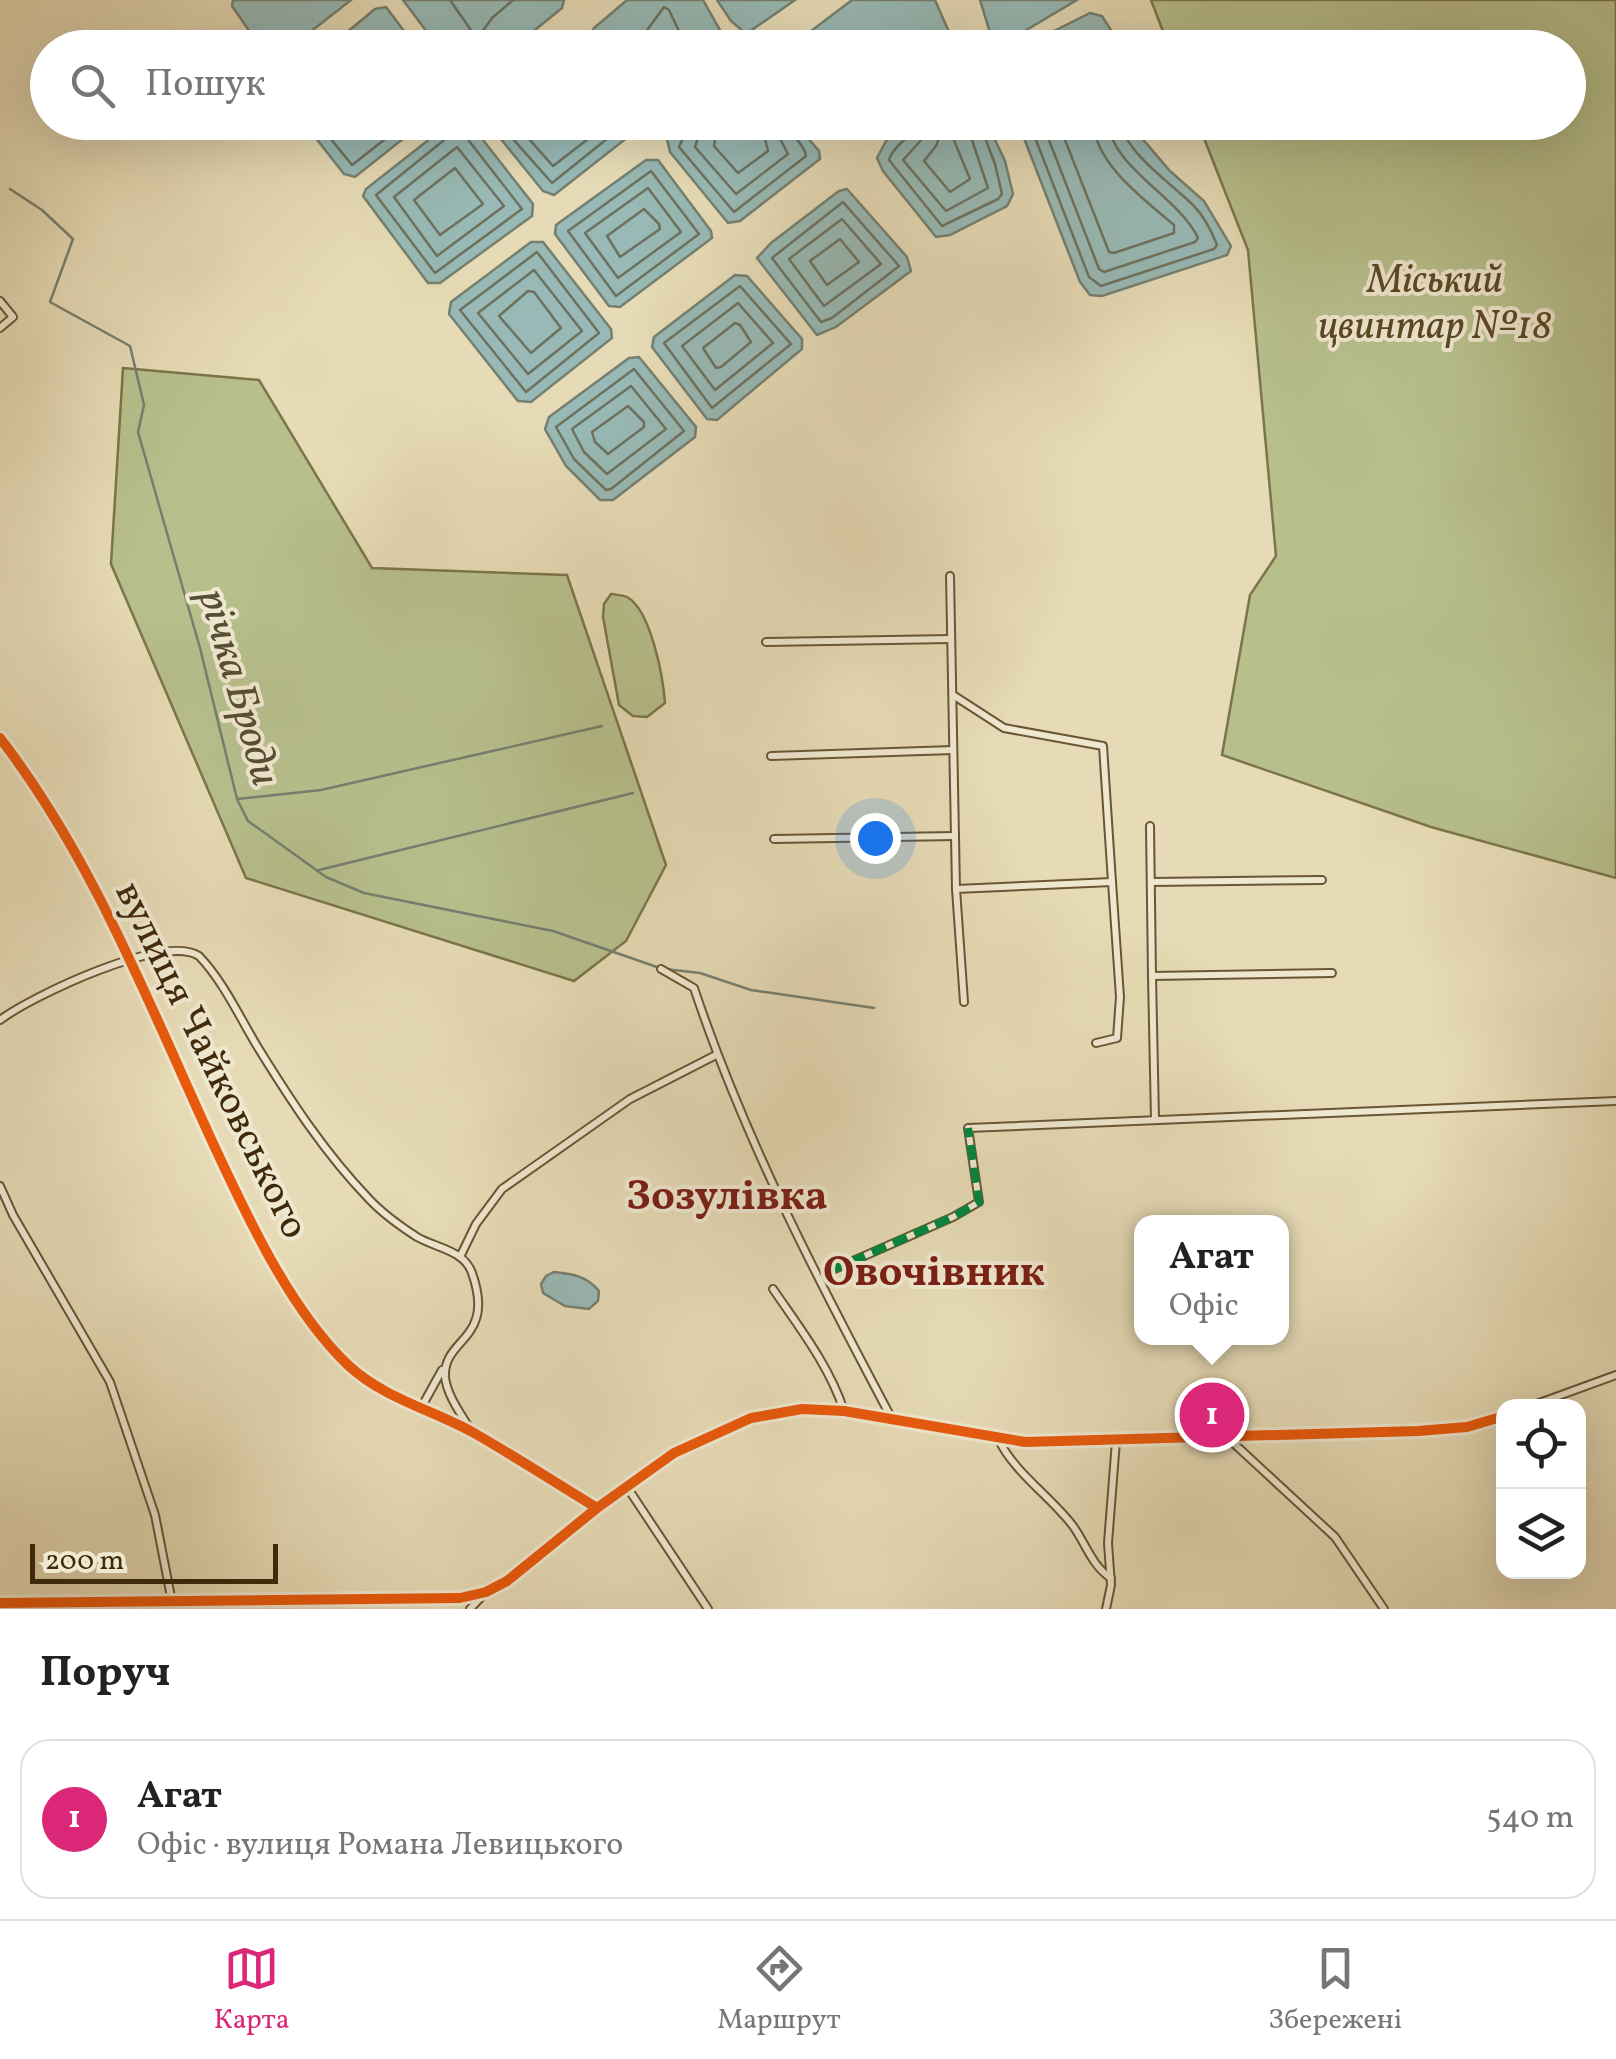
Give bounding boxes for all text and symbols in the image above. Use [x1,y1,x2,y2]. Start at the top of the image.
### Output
search box [30,30,1586,140]
icon: search [65,58,120,113]
text: Пошук [145,59,265,112]
park label: Міський цвинтар №18 [1318,254,1552,356]
water label: річка Броди [181,583,293,793]
your location [850,813,901,864]
street label: вулиця Чайковського [99,873,321,1249]
district label: Зозулівка [626,1169,828,1228]
popup [1134,1215,1289,1345]
text: Агат [1169,1232,1254,1285]
district label: Овочівник [823,1245,1045,1304]
text: Офіс [1169,1285,1239,1329]
pin: 1 [1180,1378,1244,1452]
map controls [1496,1399,1586,1579]
button: locate [1496,1399,1586,1489]
button: layers [1496,1489,1586,1579]
scale bar [30,1539,278,1584]
text: 200 m [45,1542,124,1581]
text: Поруч [40,1645,170,1704]
text: Агат [137,1771,222,1824]
text: 1 [68,1797,81,1841]
text: 540 m [1486,1797,1574,1841]
text: Офіс · вулиця Романа Левицького [137,1824,623,1868]
tab: Карта [214,1941,290,2040]
tab: Маршрут [717,1941,841,2040]
tab: Збережені [1268,1941,1402,2040]

